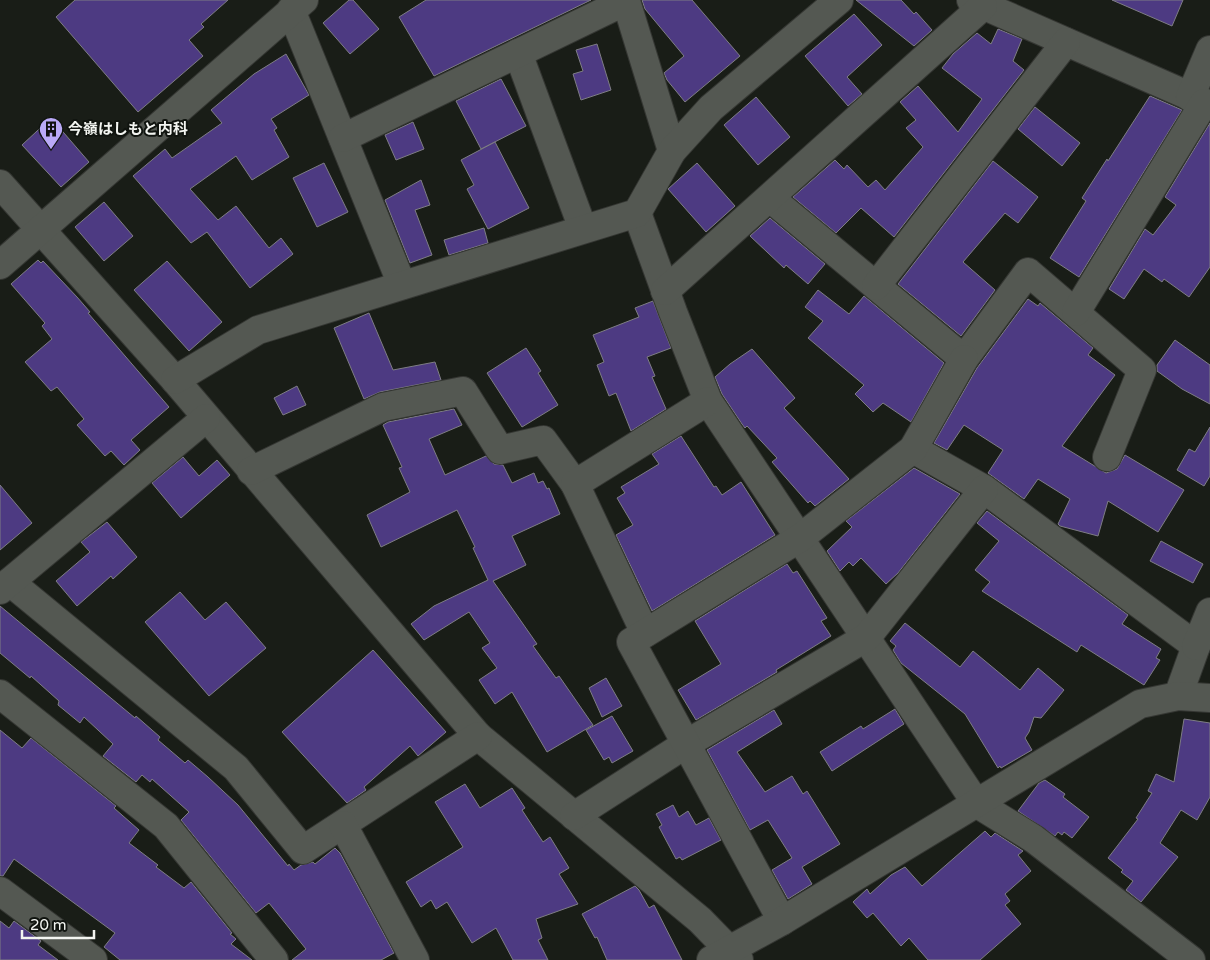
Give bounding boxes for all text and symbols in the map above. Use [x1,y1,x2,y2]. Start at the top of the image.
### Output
building icon: 今嶺はしもと内科 [38,116,64,150]
place label: 今嶺はしもと内科 [68,120,188,138]
scale bar [22,908,95,940]
text: 20 m [30,916,67,934]

